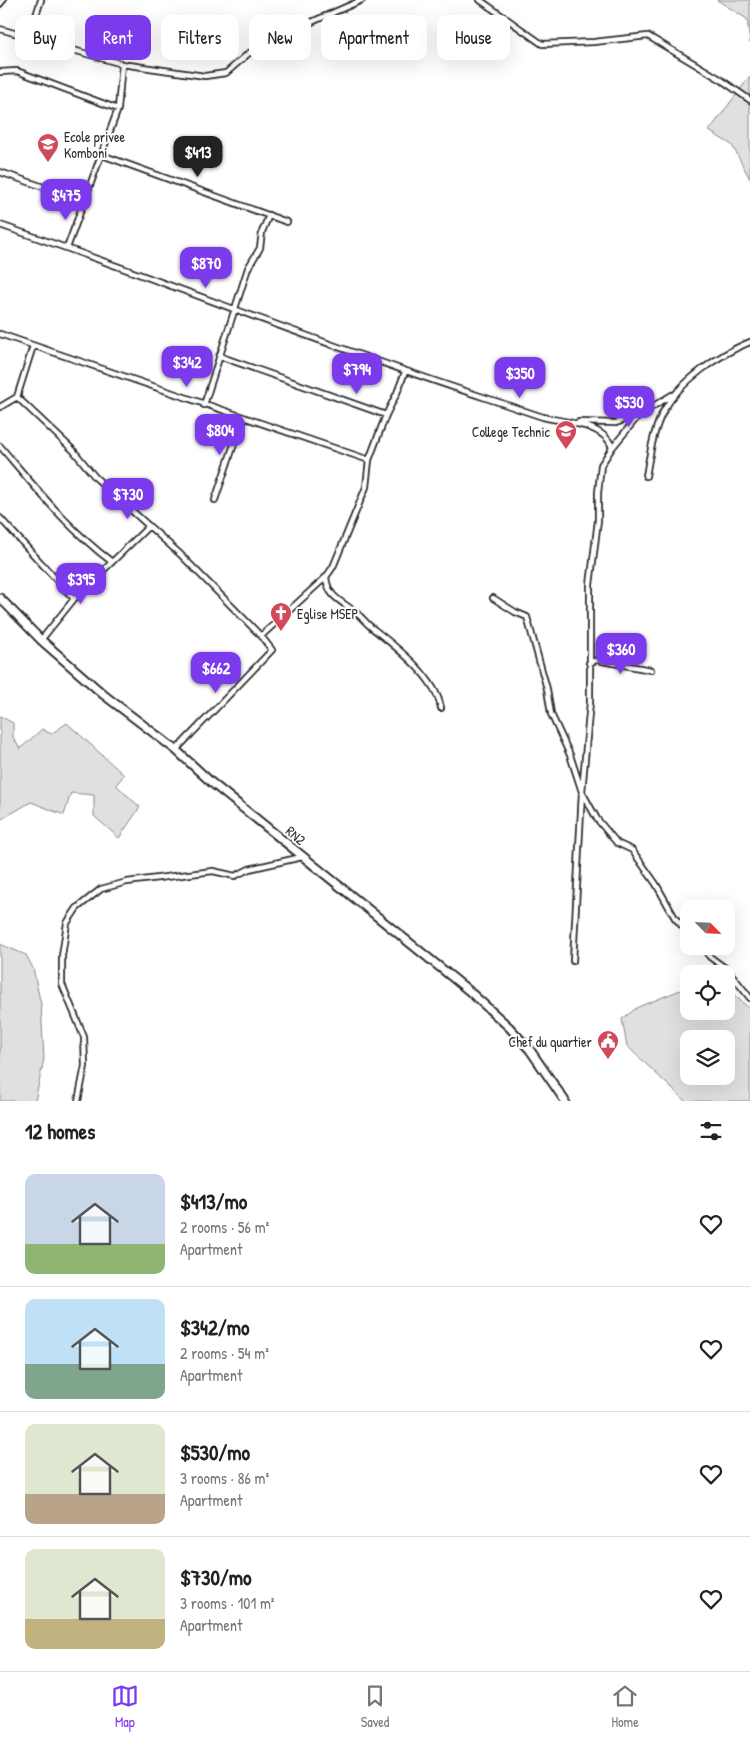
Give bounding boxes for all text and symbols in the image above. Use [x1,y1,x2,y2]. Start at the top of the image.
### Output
chip: Buy [15,15,75,60]
chip: Rent [85,15,151,60]
chip: Filters [161,15,239,60]
chip: New [249,15,311,60]
chip: Apartment [321,15,427,60]
chip: House [437,15,510,60]
place label: Ecole privee Komboni [64,127,125,162]
school or university icon: Ecole privee Komboni [36,132,60,163]
pin: $413 [168,136,228,178]
text: $413 [184,141,212,163]
pin: $475 [36,178,96,221]
text: $475 [52,184,80,206]
pin: $870 [176,246,236,289]
text: $870 [191,252,221,274]
pin: $342 [157,346,217,388]
text: $342 [173,351,201,373]
pin: $794 [327,352,387,395]
pin: $350 [490,356,550,399]
text: $794 [343,358,371,380]
text: $350 [505,362,535,384]
pin: $530 [599,386,659,428]
text: $530 [614,391,644,413]
pin: $804 [190,414,250,456]
text: $804 [206,419,234,441]
school or university icon: College Technic [554,419,578,450]
place label: College Technic [472,422,551,442]
pin: $730 [98,478,158,520]
text: $730 [113,483,143,505]
pin: $395 [51,562,111,605]
text: $395 [67,568,95,590]
church icon: Eglise MSEP [269,601,293,632]
place label: Eglise MSEP [297,604,358,624]
pin: $360 [591,632,651,675]
text: $360 [607,638,635,660]
pin: $662 [186,652,246,694]
text: $662 [202,657,230,679]
street label: RN2 [282,821,310,849]
north arrow [680,900,735,955]
map controls [680,900,735,1085]
button: locate [680,965,735,1020]
public building icon: Chef du quartier [596,1029,620,1060]
button: layers [680,1030,735,1085]
place label: Chef du quartier [508,1032,593,1052]
text: 12 homes [25,1117,95,1146]
icon: filters [697,1117,725,1145]
text: $413/mo [180,1187,247,1216]
icon: home [65,1194,125,1254]
icon: heart [697,1210,725,1238]
text: 2 rooms · 56 m² [180,1216,269,1238]
text: Apartment [180,1238,243,1260]
text: $342/mo [180,1313,249,1342]
icon: home [65,1319,125,1379]
icon: heart [697,1335,725,1363]
text: 2 rooms · 54 m² [180,1342,269,1364]
text: Apartment [180,1364,243,1386]
text: $530/mo [180,1438,250,1467]
icon: home [65,1444,125,1504]
icon: heart [697,1460,725,1488]
text: 3 rooms · 86 m² [180,1467,269,1489]
text: Apartment [180,1489,243,1511]
text: $730/mo [180,1563,251,1592]
icon: home [65,1569,125,1629]
icon: heart [697,1585,725,1613]
text: 3 rooms · 101 m² [180,1592,275,1614]
text: Apartment [180,1614,243,1636]
tab: Map [111,1682,139,1731]
tab: Saved [361,1682,389,1731]
tab: Home [611,1682,639,1731]

